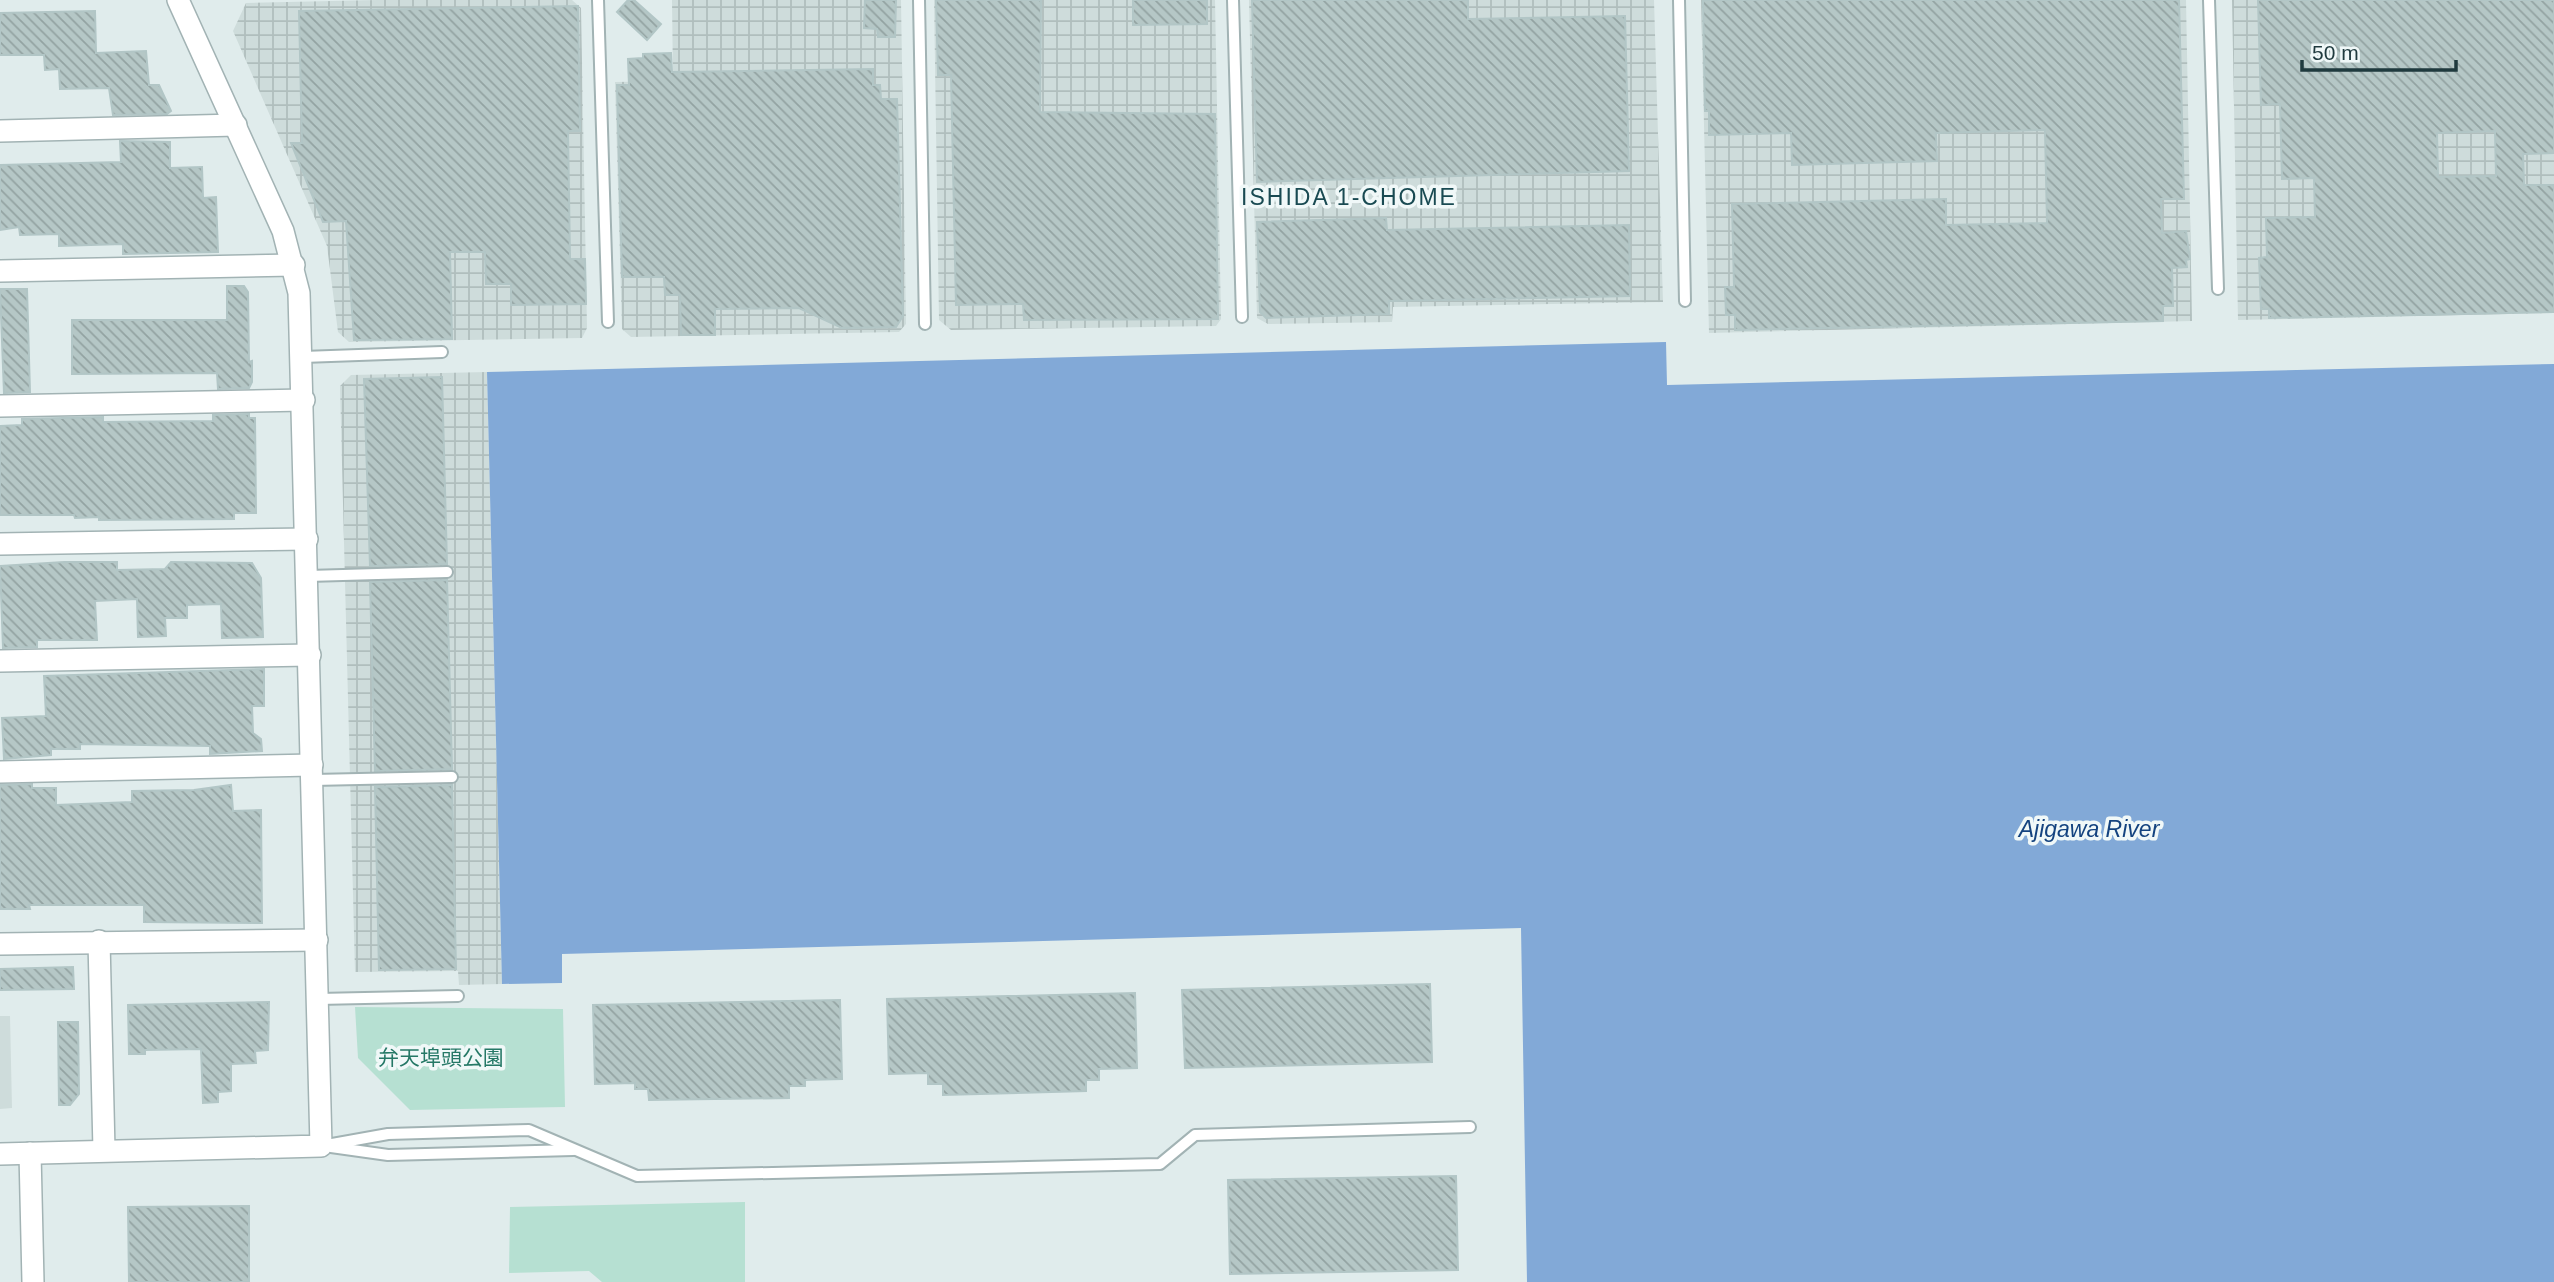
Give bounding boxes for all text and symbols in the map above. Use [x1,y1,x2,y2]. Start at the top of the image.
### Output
scale bar [2302,28,2456,72]
text: 50 m [2312,41,2359,64]
district label: ISHIDA 1-CHOME [1241,184,1457,210]
water label: Ajigawa River [2017,816,2161,842]
park label: 弁天埠頭公園 [378,1046,504,1069]

